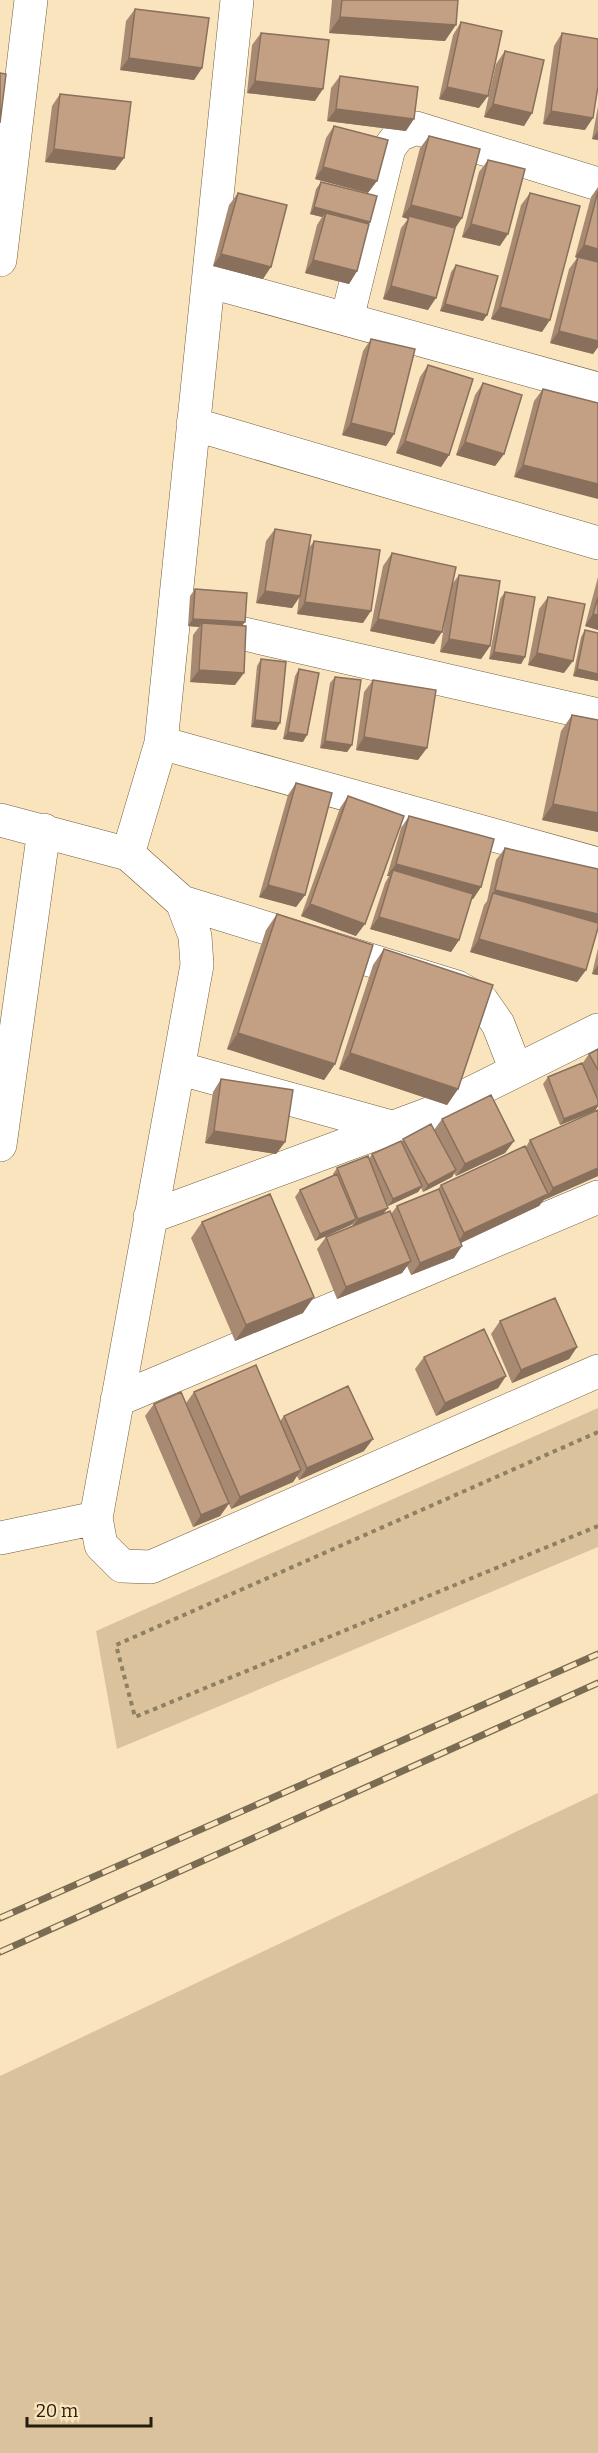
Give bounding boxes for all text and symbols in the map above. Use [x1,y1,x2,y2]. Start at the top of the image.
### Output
scale bar [27,2390,152,2428]
text: 20 m [36,2400,78,2422]

